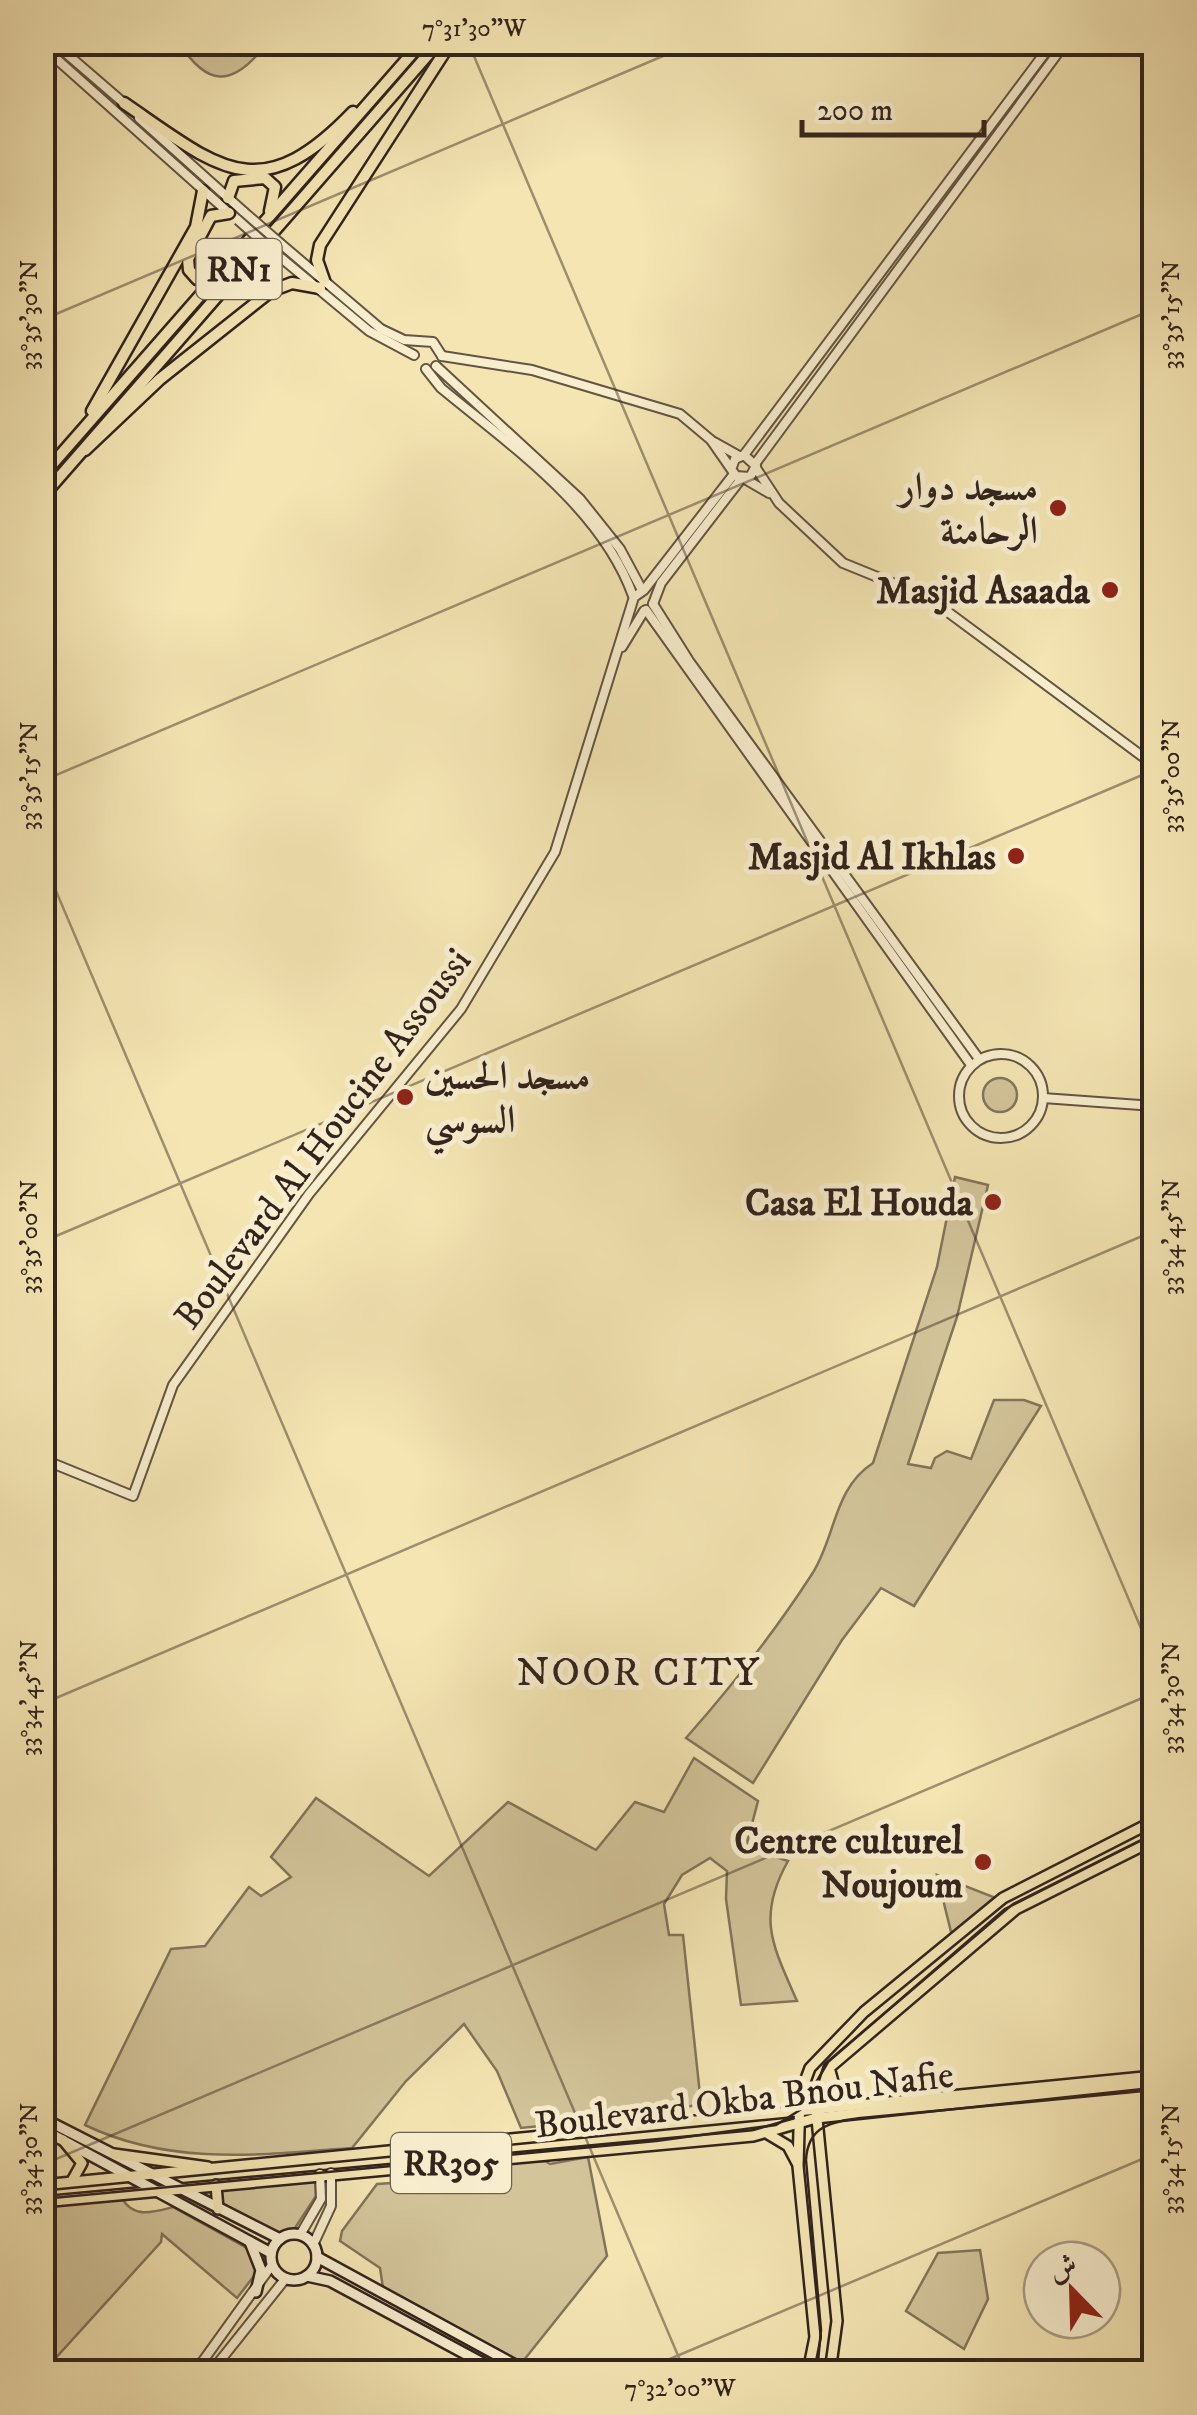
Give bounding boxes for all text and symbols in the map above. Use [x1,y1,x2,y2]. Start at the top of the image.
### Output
text: 7°31'30"W [422,13,527,44]
scale bar [802,75,984,137]
text: 200 m [817,93,893,130]
road number: RN1 [196,239,282,299]
text: 33°35'30"N [14,260,45,370]
text: 33°35'15"N [1156,260,1187,370]
place label: مسجد دوار الرحامنة [896,464,1038,556]
marker: مسجد دوار الرحامنة [1047,497,1069,519]
place label: Masjid Asaada [876,568,1091,616]
marker: Masjid Asaada [1099,579,1121,601]
text: 33°35'00"N [1156,719,1187,833]
text: 33°35'15"N [14,721,45,831]
place label: Masjid Al Ikhlas [748,834,996,882]
marker: Masjid Al Ikhlas [1005,845,1027,867]
street label: Boulevard Al Houcine Assoussi [164,939,483,1339]
place label: مسجد الحسين السوسي [425,1053,590,1155]
marker: مسجد الحسين السوسي [394,1086,416,1108]
text: 33°34'45"N [1156,1179,1187,1295]
text: 33°35'00"N [14,1180,45,1294]
place label: Casa El Houda [745,1180,974,1228]
marker: Casa El Houda [982,1191,1004,1213]
text: 33°34'45"N [14,1640,45,1756]
text: 33°34'30"N [1156,1642,1187,1754]
district label: NOOR CITY [517,1649,761,1699]
place label: Centre culturel Noujoum [734,1818,964,1910]
marker: Centre culturel Noujoum [972,1851,994,1873]
street label: Boulevard Okba Bnou Nafie [532,2051,956,2150]
text: 33°34'30"N [14,2103,45,2215]
text: 33°34'15"N [1156,2103,1187,2215]
road number: RR305 [391,2133,511,2193]
north arrow [1022,2240,1122,2340]
text: ش [1043,2247,1082,2290]
text: 7°32'00"W [624,2373,737,2404]

